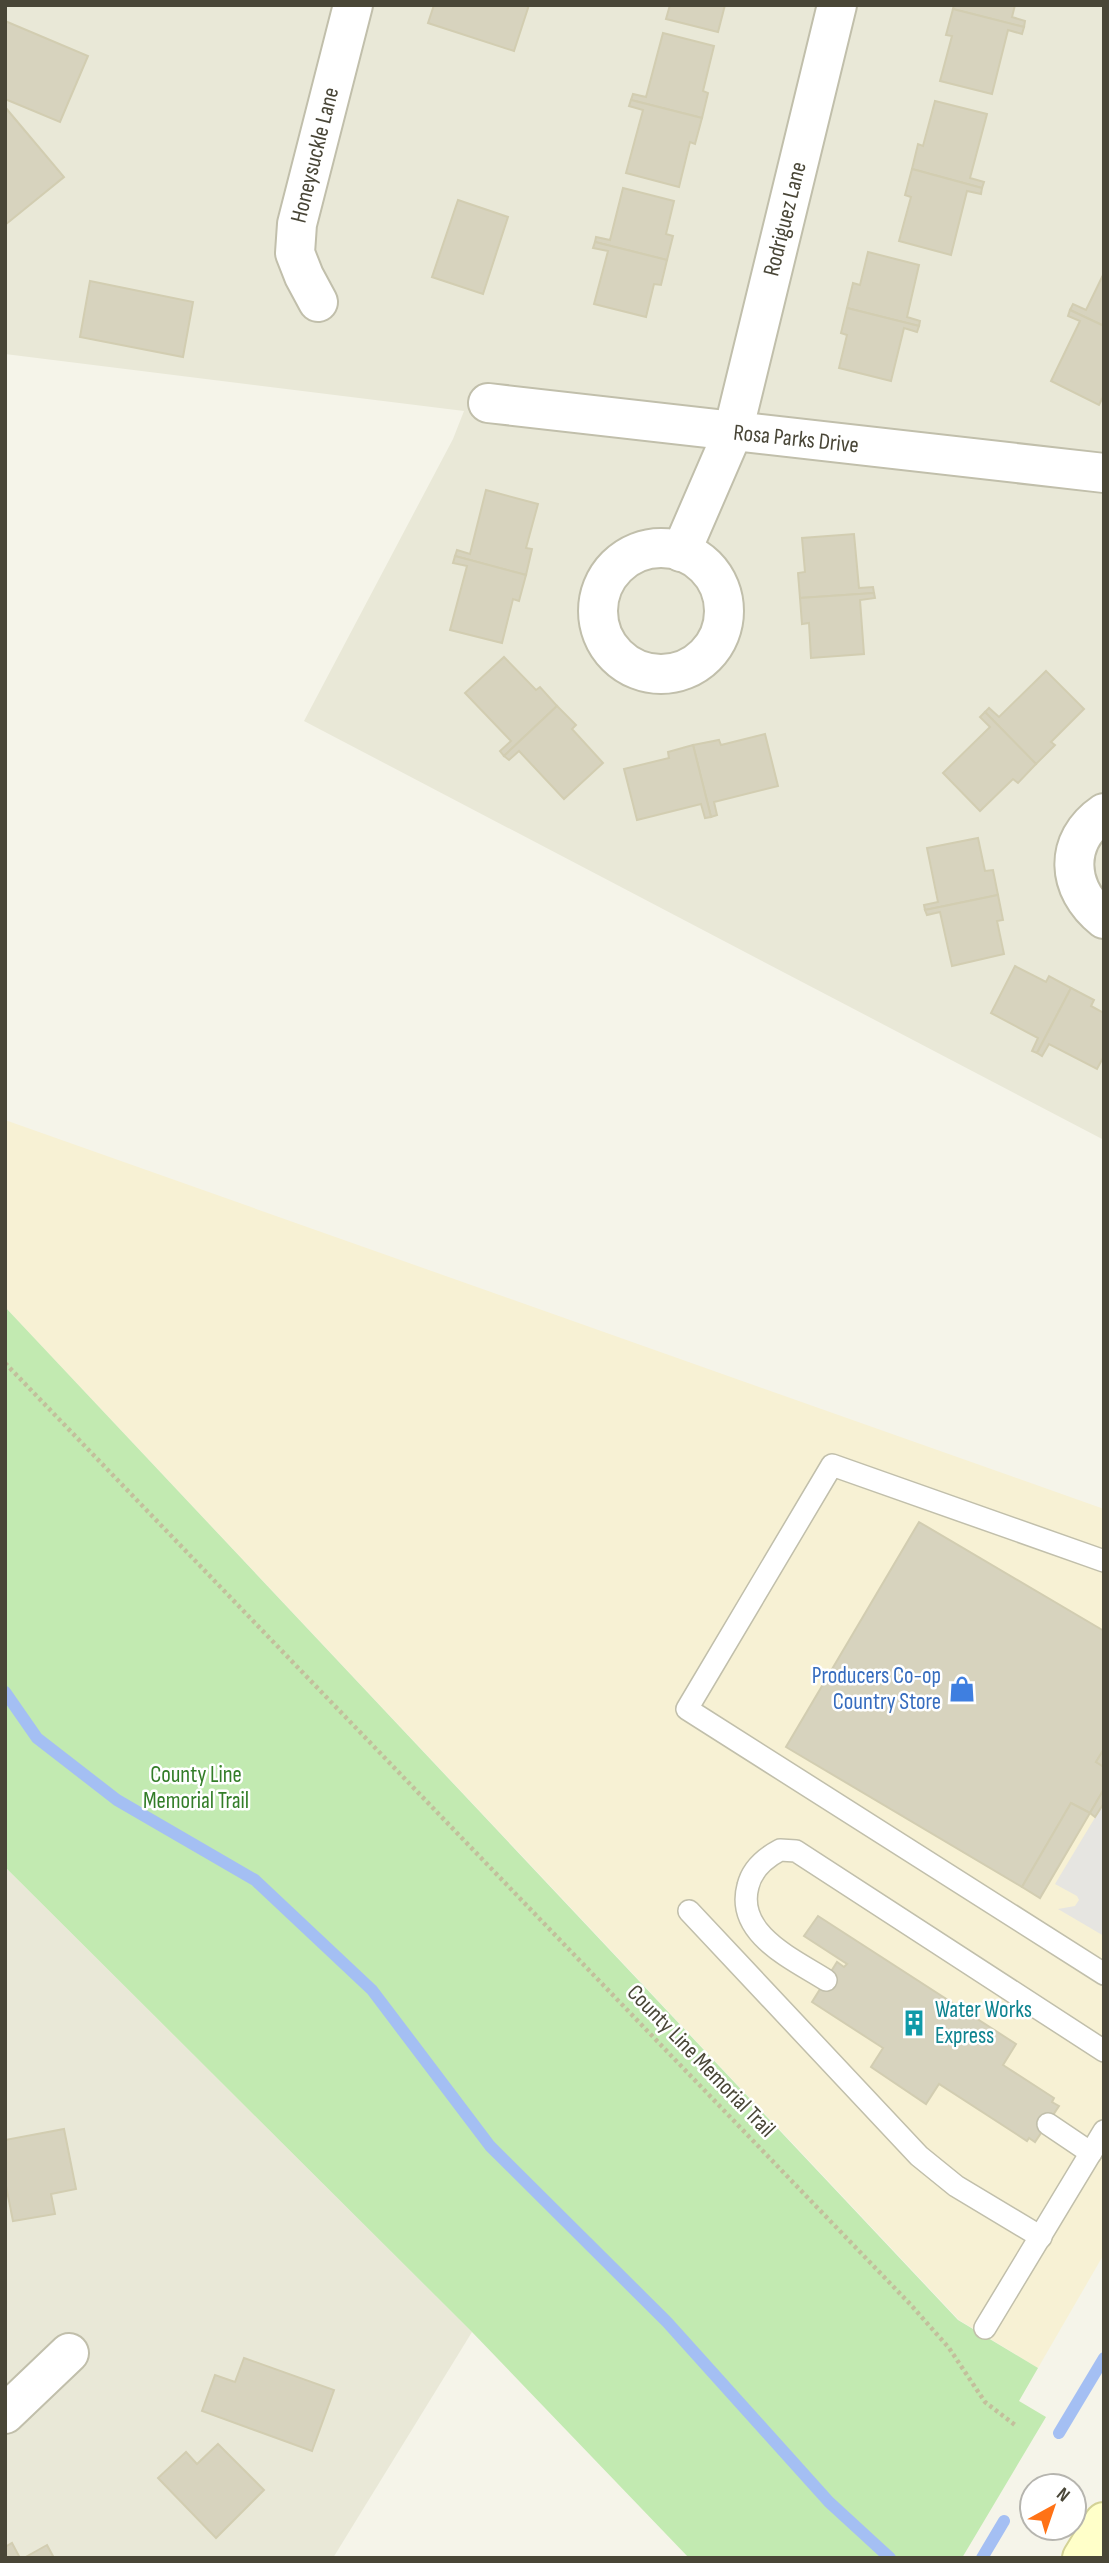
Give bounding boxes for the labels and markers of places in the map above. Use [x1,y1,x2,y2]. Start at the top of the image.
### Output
place label: Producers Co-op Country Store [812,1662,941,1716]
shop icon: Producers Co-op Country Store [947,1674,977,1704]
place label: Water Works Express [935,1996,1032,2050]
building icon: Water Works Express [899,2008,929,2038]

